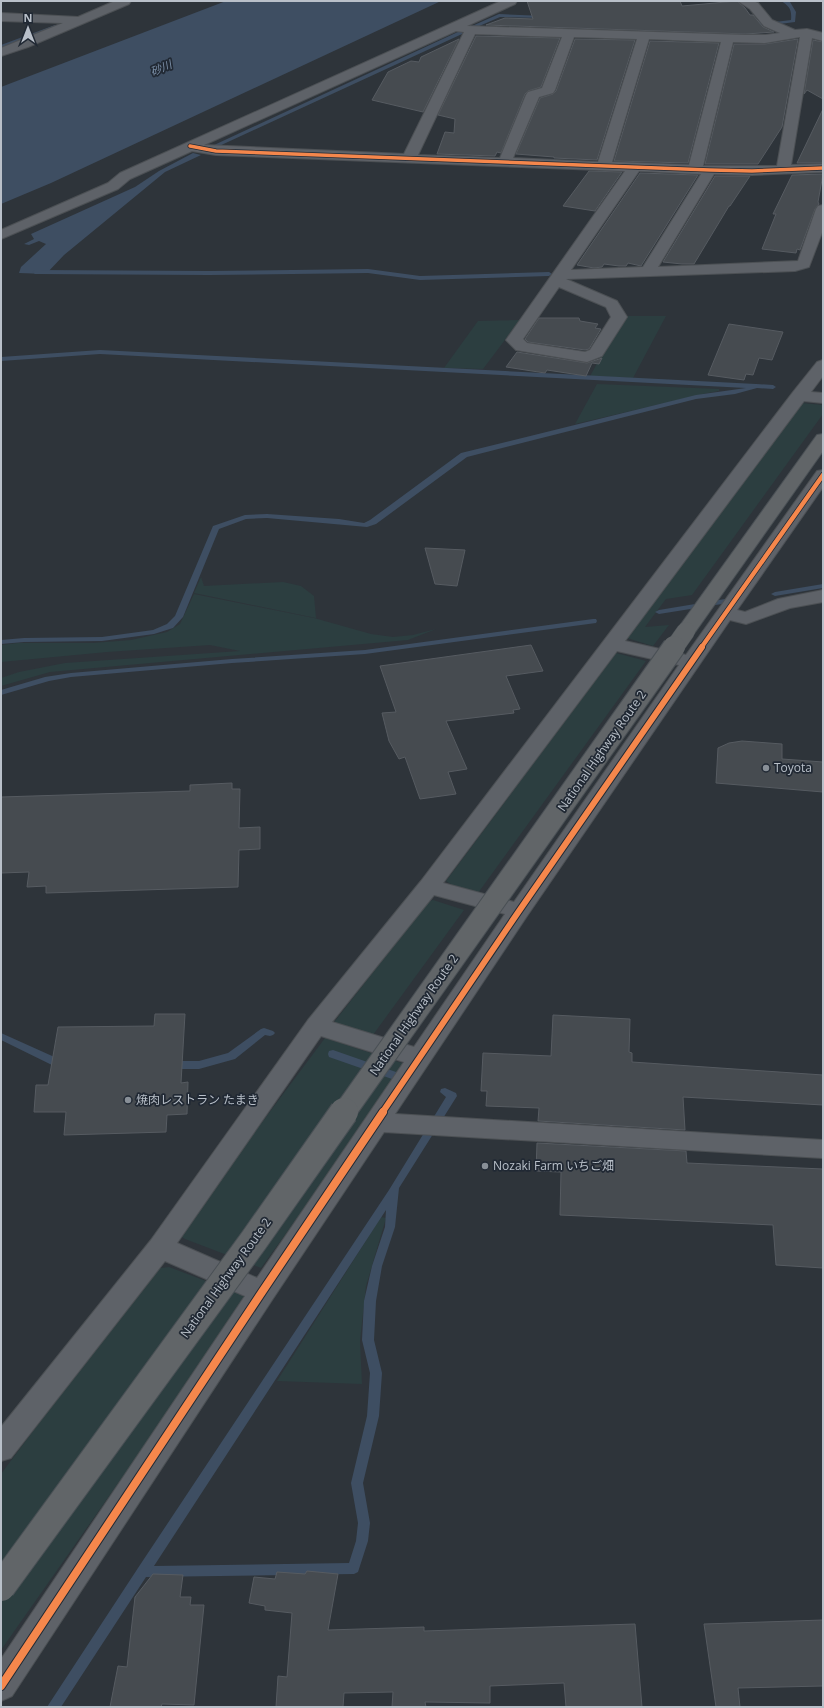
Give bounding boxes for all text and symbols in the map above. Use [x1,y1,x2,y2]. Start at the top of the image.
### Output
north arrow [8,8,48,48]
text: N [24,10,32,25]
water label: 砂川 [148,56,175,79]
street label: National Highway Route 2 [553,687,650,815]
place label: Toyota [774,759,812,776]
marker: Toyota [761,763,771,773]
street label: National Highway Route 2 [365,951,462,1079]
place label: 焼肉レストラン たまき [136,1091,259,1108]
marker: 焼肉レストラン たまき [123,1095,133,1105]
place label: Nozaki Farm いちご畑 [493,1157,614,1174]
marker: Nozaki Farm いちご畑 [480,1161,490,1171]
street label: National Highway Route 2 [176,1214,275,1341]

